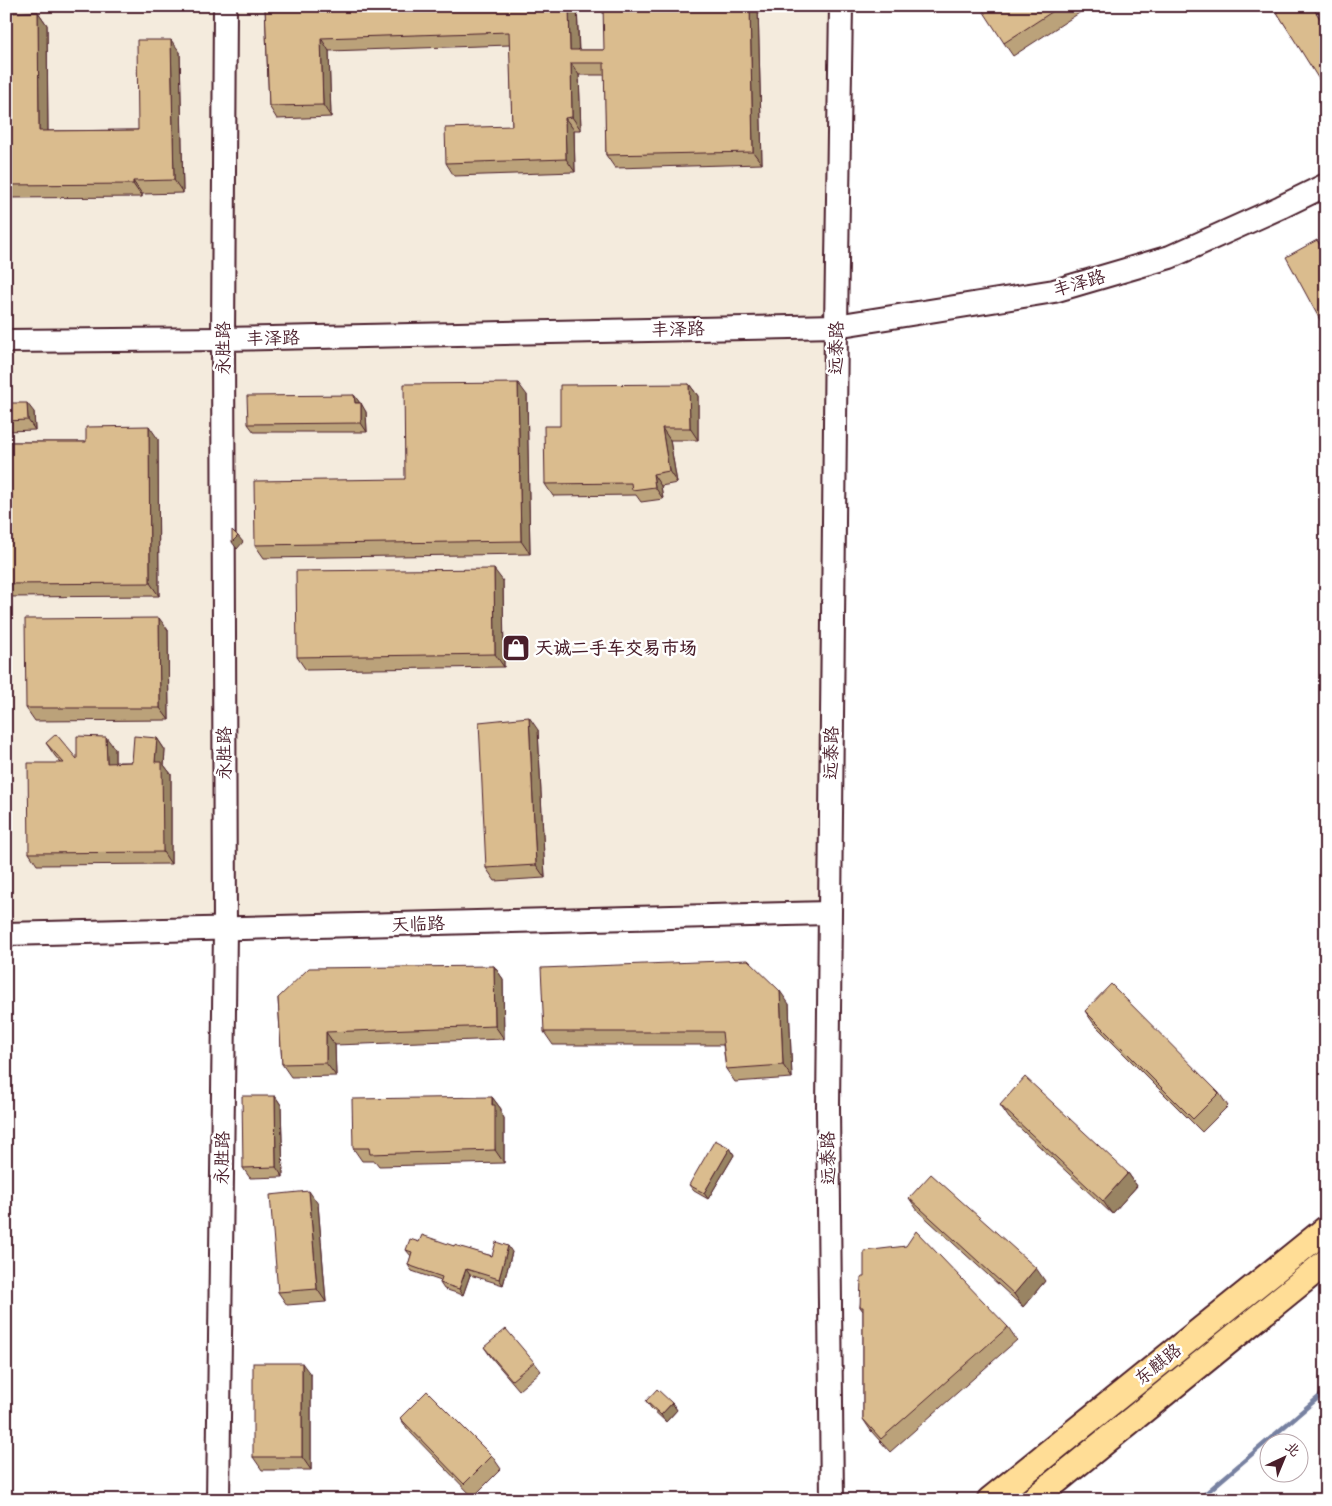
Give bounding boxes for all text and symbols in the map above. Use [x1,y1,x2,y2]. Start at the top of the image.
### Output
street label: 丰泽路 [1050,266,1108,301]
street label: 丰泽路 [651,319,705,340]
street label: 永胜路 [213,321,234,375]
street label: 远泰路 [826,321,847,375]
street label: 丰泽路 [246,328,300,349]
shop icon: 天诚二手车交易市场 [501,633,531,663]
place label: 天诚二手车交易市场 [535,638,697,659]
street label: 永胜路 [214,726,235,780]
street label: 远泰路 [821,726,842,780]
street label: 天临路 [391,913,445,936]
street label: 永胜路 [212,1131,233,1185]
street label: 远泰路 [818,1131,839,1185]
street label: 东麒路 [1131,1339,1186,1390]
north arrow [1260,1434,1310,1484]
text: 北 [1282,1438,1304,1460]

